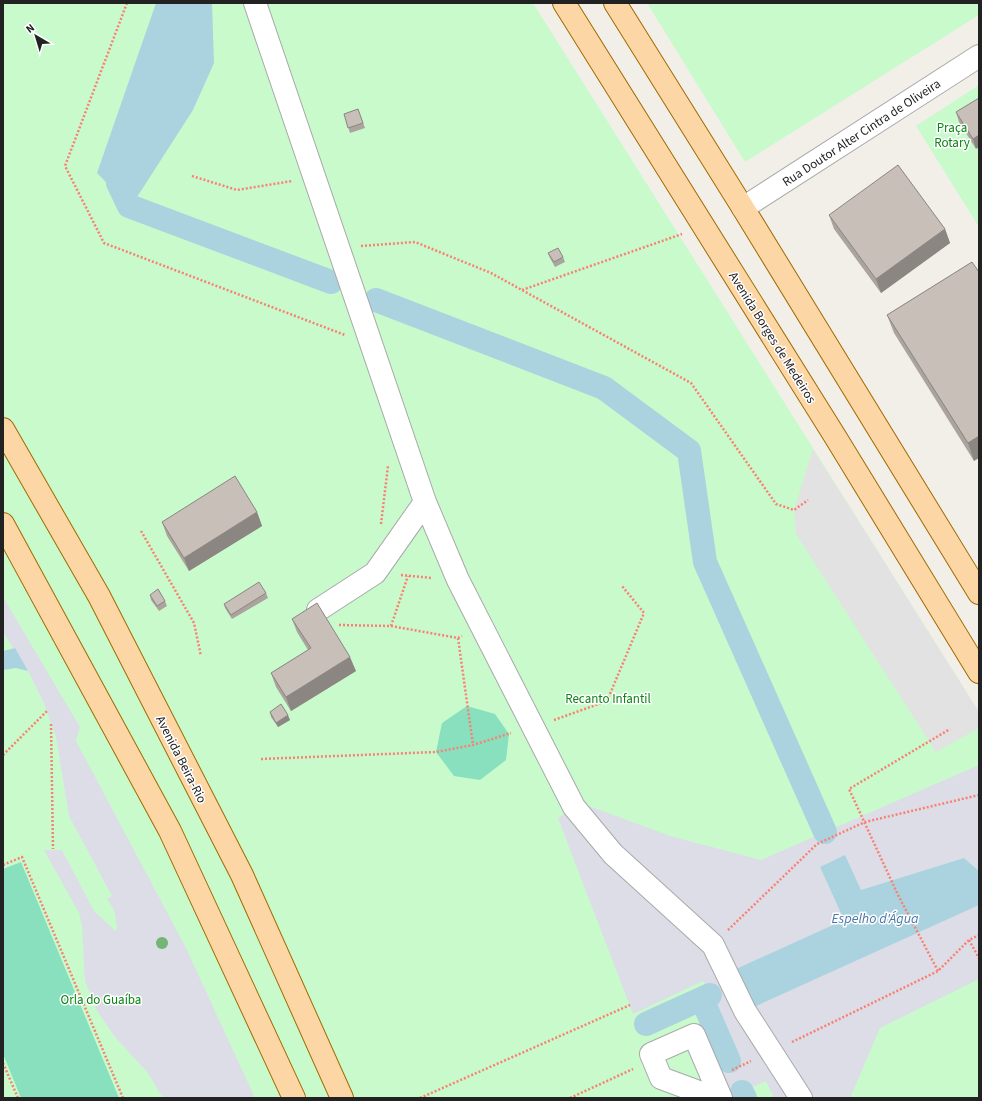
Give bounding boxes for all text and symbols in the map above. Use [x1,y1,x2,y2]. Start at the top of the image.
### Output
north arrow [16,16,56,56]
text: N [23,20,38,37]
street label: Rua Doutor Alter Cintra de Oliveira [779,75,944,191]
park label: Praça Rotary [934,119,970,152]
street label: Avenida Borges de Medeiros [724,268,820,407]
park label: Recanto Infantil [565,690,651,708]
street label: Avenida Beira-Rio [151,713,211,806]
water label: Espelho d'Água [832,909,919,929]
park label: Orla do Guaíba [61,991,141,1009]

